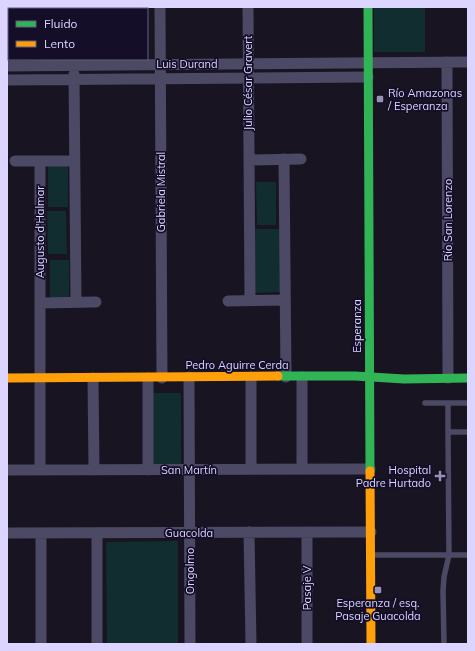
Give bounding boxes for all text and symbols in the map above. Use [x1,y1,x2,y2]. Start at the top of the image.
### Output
legend [8,8,148,60]
text: Fluido [44,16,78,31]
street label: Julio César Gravert [241,35,255,130]
text: Lento [44,36,75,51]
street label: Luis Durand [156,57,218,71]
place label: Río Amazonas / Esperanza [387,86,462,113]
marker: Río Amazonas / Esperanza [375,94,385,104]
street label: Gabriela Mistral [154,152,168,232]
street label: Río San Lorenzo [441,179,455,261]
street label: Augusto d'Halmar [33,186,47,278]
street label: Esperanza [350,299,364,353]
street label: Pedro Aguirre Cerda [185,358,289,372]
street label: San Martín [161,463,217,477]
place label: Hospital Padre Hurtado [356,463,431,490]
marker: Hospital Padre Hurtado [434,470,446,482]
street label: Guacolda [165,526,213,540]
street label: Ongolmo [183,548,197,594]
street label: Pasaje V [300,565,314,610]
marker: Esperanza / esq. Pasaje Guacolda [373,585,383,595]
place label: Esperanza / esq. Pasaje Guacolda [335,596,421,623]

